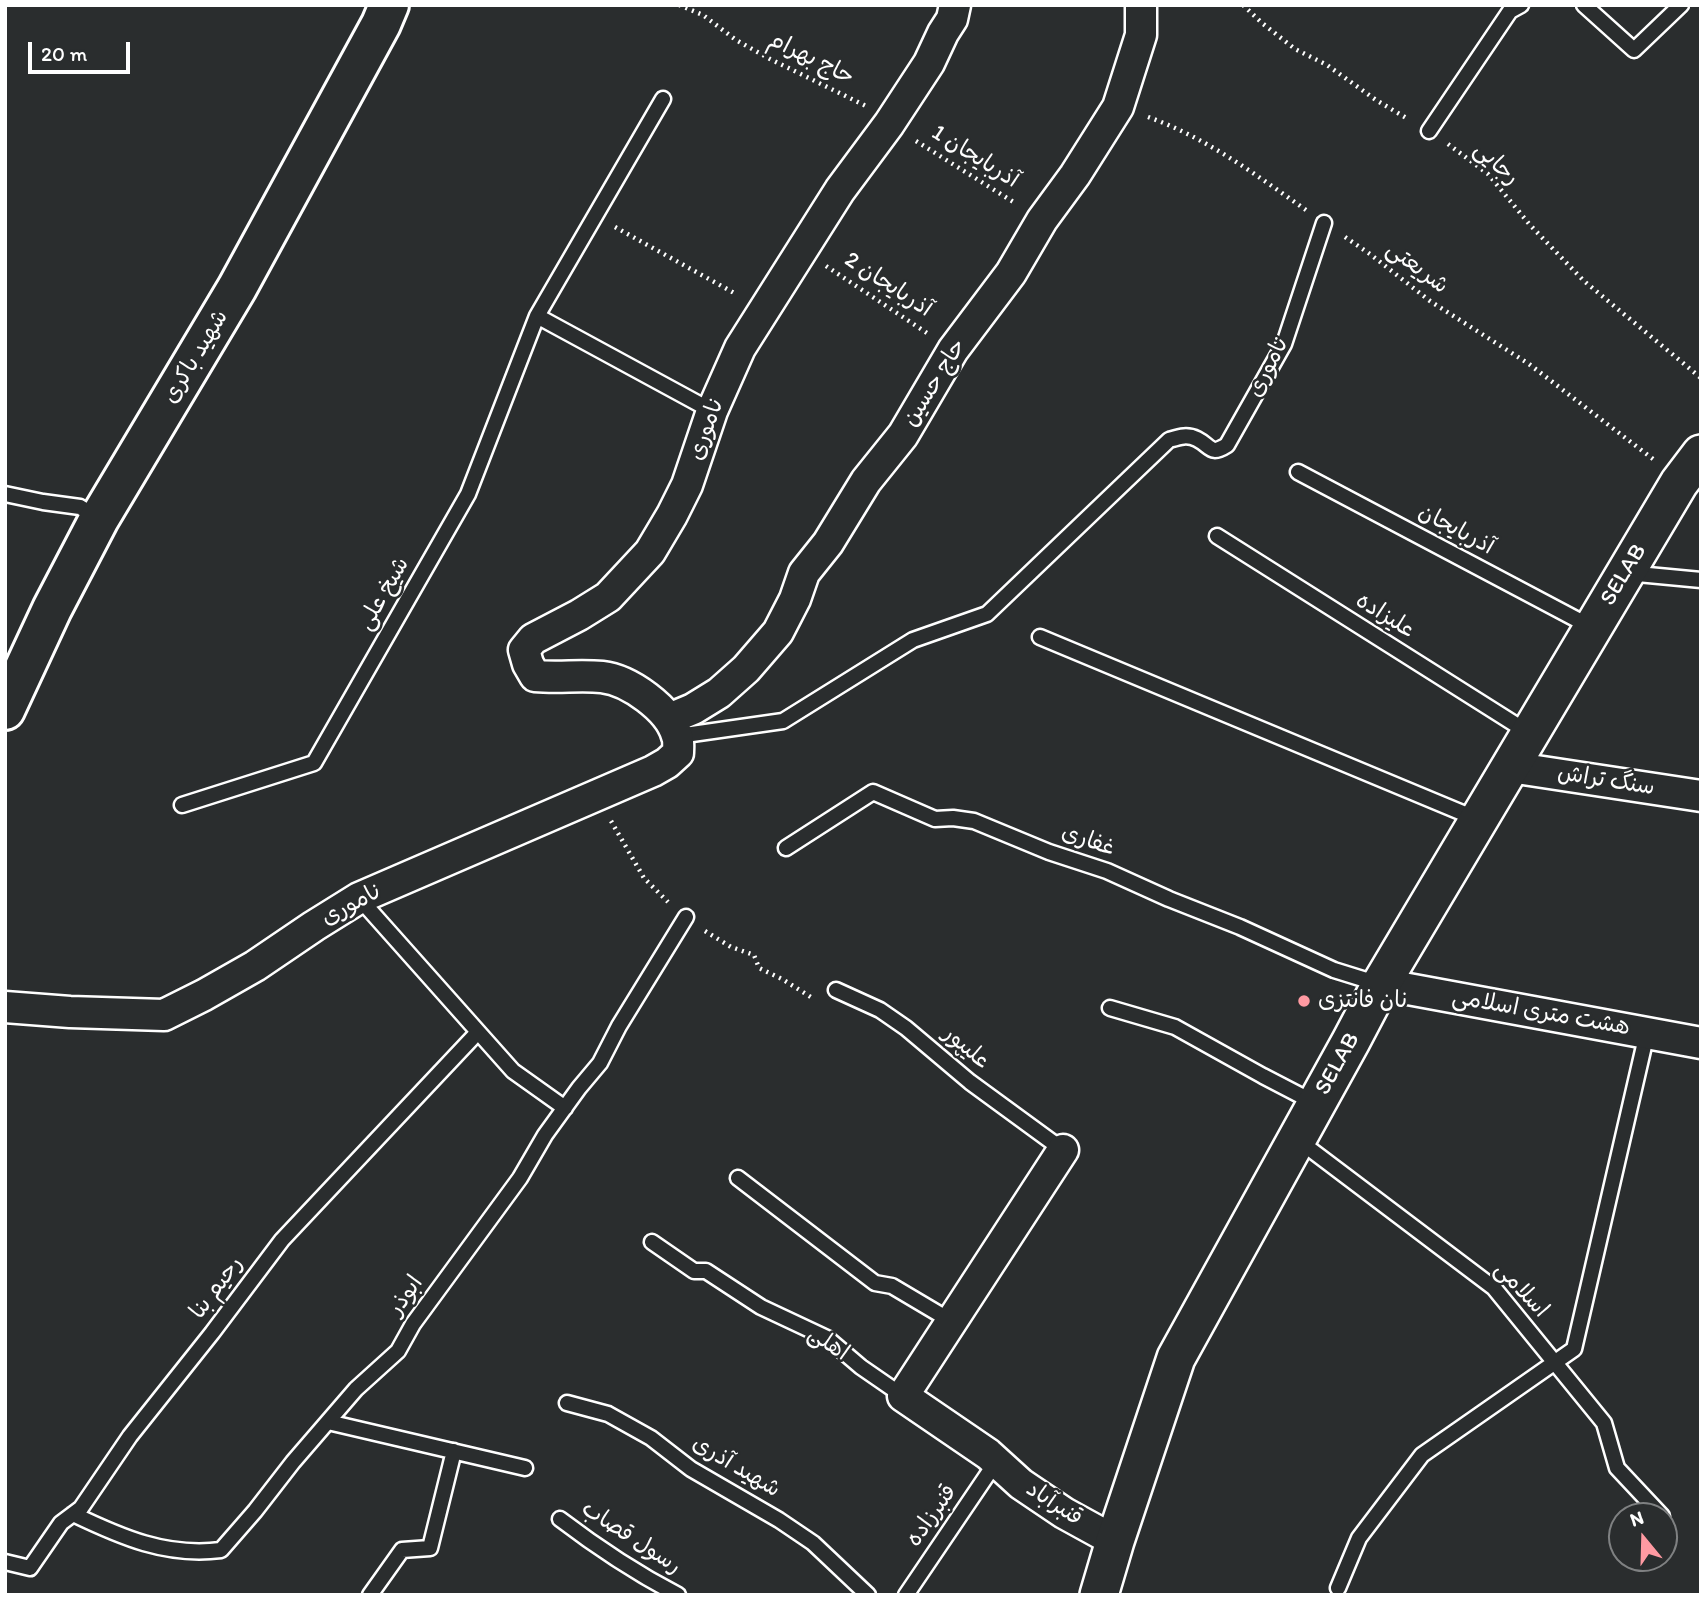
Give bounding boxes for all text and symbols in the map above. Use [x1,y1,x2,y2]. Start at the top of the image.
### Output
street label: حاج بهرام [764,26,858,92]
scale bar [32,28,133,72]
text: 20 m [41,41,87,66]
street label: آذربایجان 1 [926,119,1024,195]
street label: رجایی [1468,136,1524,192]
street label: شریعتی [1380,236,1454,300]
street label: آذربایجان 2 [839,246,937,324]
street label: شهید باکری [157,305,235,409]
street label: ناموری [1242,332,1296,402]
street label: حاج حسین [897,334,973,432]
street label: ناموری [683,394,731,464]
street label: آذربایجان [1413,499,1499,561]
street label: SELAB [1595,539,1653,611]
street label: شیخ علی [352,553,416,635]
street label: علیزاده [1350,587,1420,645]
street label: سنگ تراش [1555,760,1657,802]
street label: غفاری [1058,819,1118,863]
street label: ناموری [317,878,387,932]
street label: هشت متری اسلامی [1450,984,1632,1042]
place label: نان فانتزی [1318,987,1407,1015]
marker: نان فانتزی [1296,993,1312,1009]
street label: علیپور [937,1020,995,1076]
street label: SELAB [1310,1028,1366,1100]
street label: رحیم بنا [185,1251,249,1325]
street label: اسلامی [1488,1256,1554,1324]
street label: ابوذر [382,1271,430,1321]
street label: اهلی [802,1320,854,1368]
street label: شهید آذری [687,1430,785,1504]
street label: قنبرآباد [1021,1476,1087,1532]
street label: قنبرزاده [901,1480,963,1552]
street label: رسول قصاب [576,1495,686,1581]
north arrow [1608,1502,1678,1572]
text: N [1627,1506,1646,1532]

